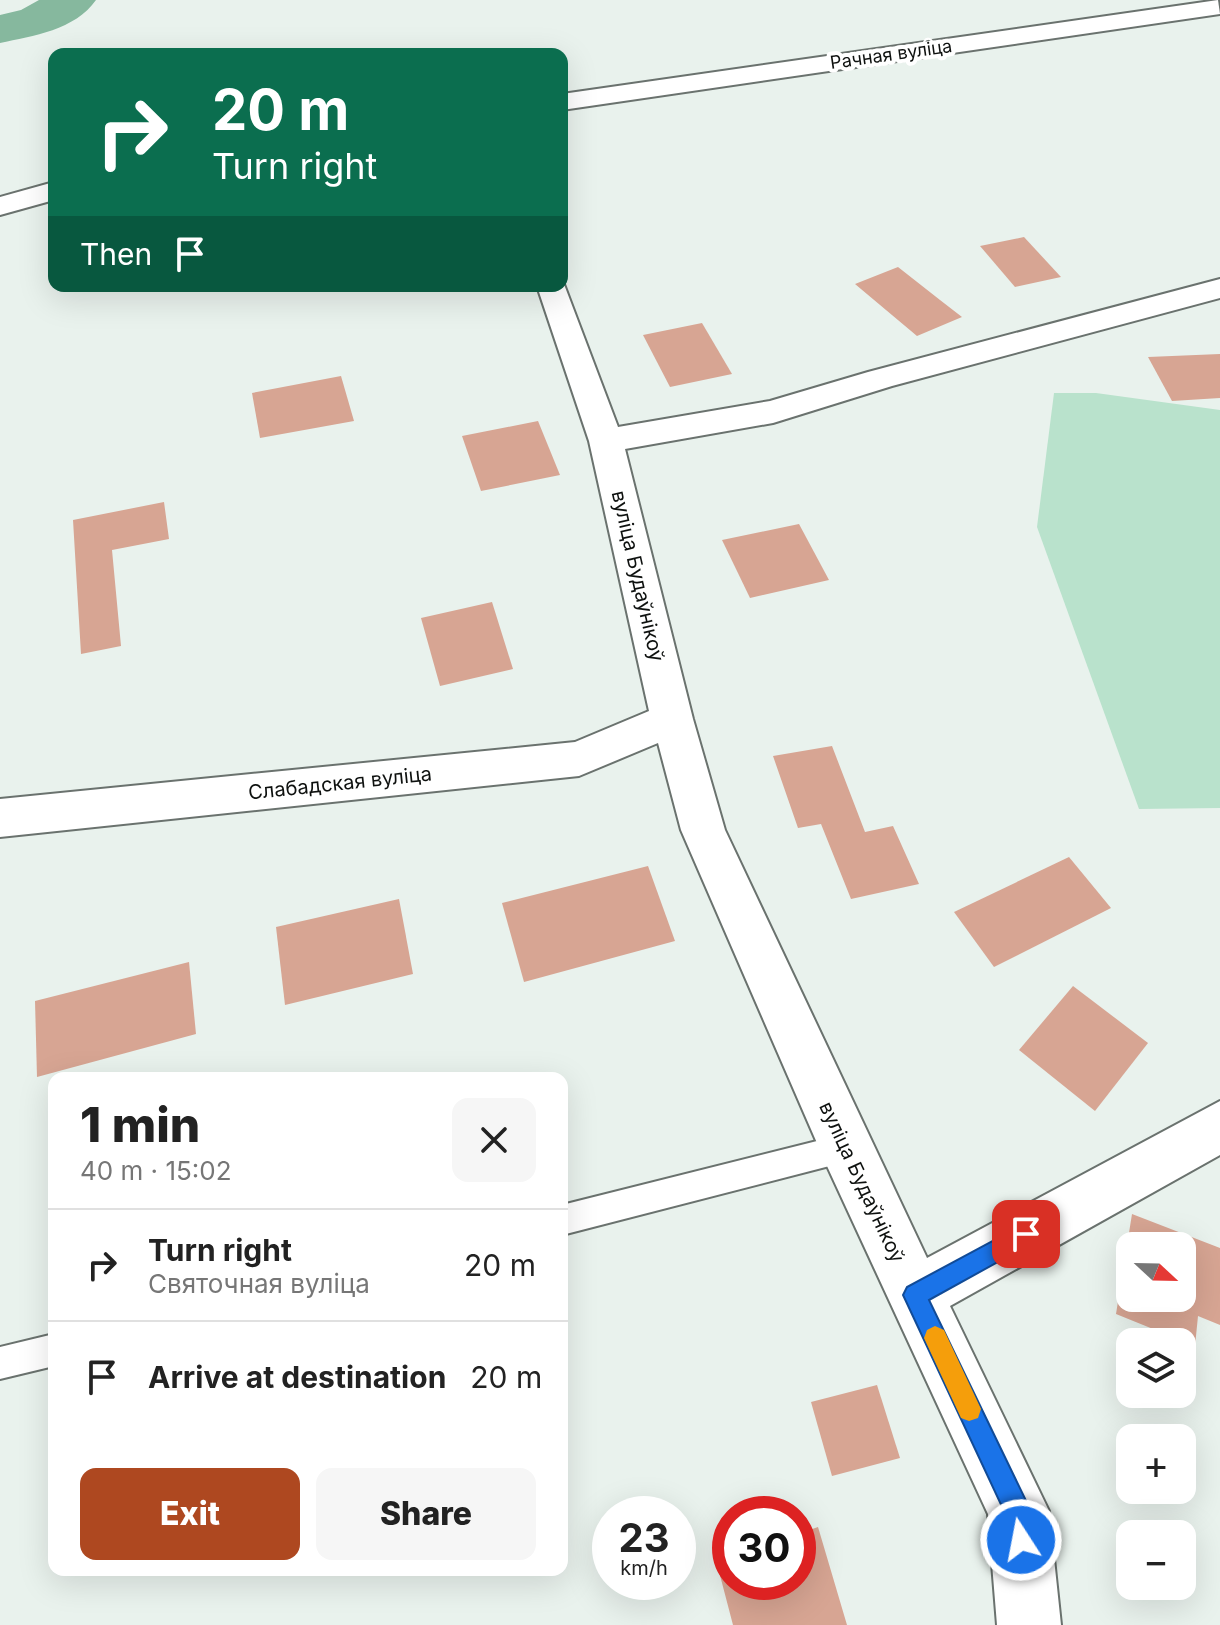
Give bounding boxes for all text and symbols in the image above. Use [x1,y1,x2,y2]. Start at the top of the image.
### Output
street label: Рачная вуліца [829,35,953,73]
text: 20 m [212,76,349,144]
icon: right [80,80,184,184]
text: Turn right [212,144,377,188]
icon: arrive [168,232,212,276]
text: Then [80,236,152,272]
street label: вуліца Будаўнікоў [607,488,669,664]
street label: Слабадская вуліца [247,761,433,805]
text: 1 min [80,1095,200,1154]
button: close [452,1098,536,1182]
street label: вуліца Будаўнікоў [814,1098,910,1266]
text: 40 m · 15:02 [80,1155,232,1186]
pin [992,1200,1060,1268]
icon: arrive [1004,1212,1048,1256]
text: Turn right [148,1232,292,1268]
north arrow [1116,1232,1196,1312]
map controls [1116,1232,1196,1600]
icon: right [80,1243,124,1287]
text: 20 m [464,1247,536,1283]
text: Святочная вуліца [148,1268,370,1299]
button: layers [1116,1328,1196,1408]
icon: arrive [80,1355,124,1399]
text: Arrive at destination [148,1359,446,1395]
text: 20 m [470,1359,542,1395]
button: + [1116,1424,1196,1504]
button: Exit [80,1468,300,1560]
button: Share [316,1468,536,1560]
speed limit sign: 30 [712,1496,816,1600]
position arrow [979,1498,1063,1582]
text: 23 [618,1513,670,1562]
button: − [1116,1520,1196,1600]
text: km/h [620,1556,668,1580]

